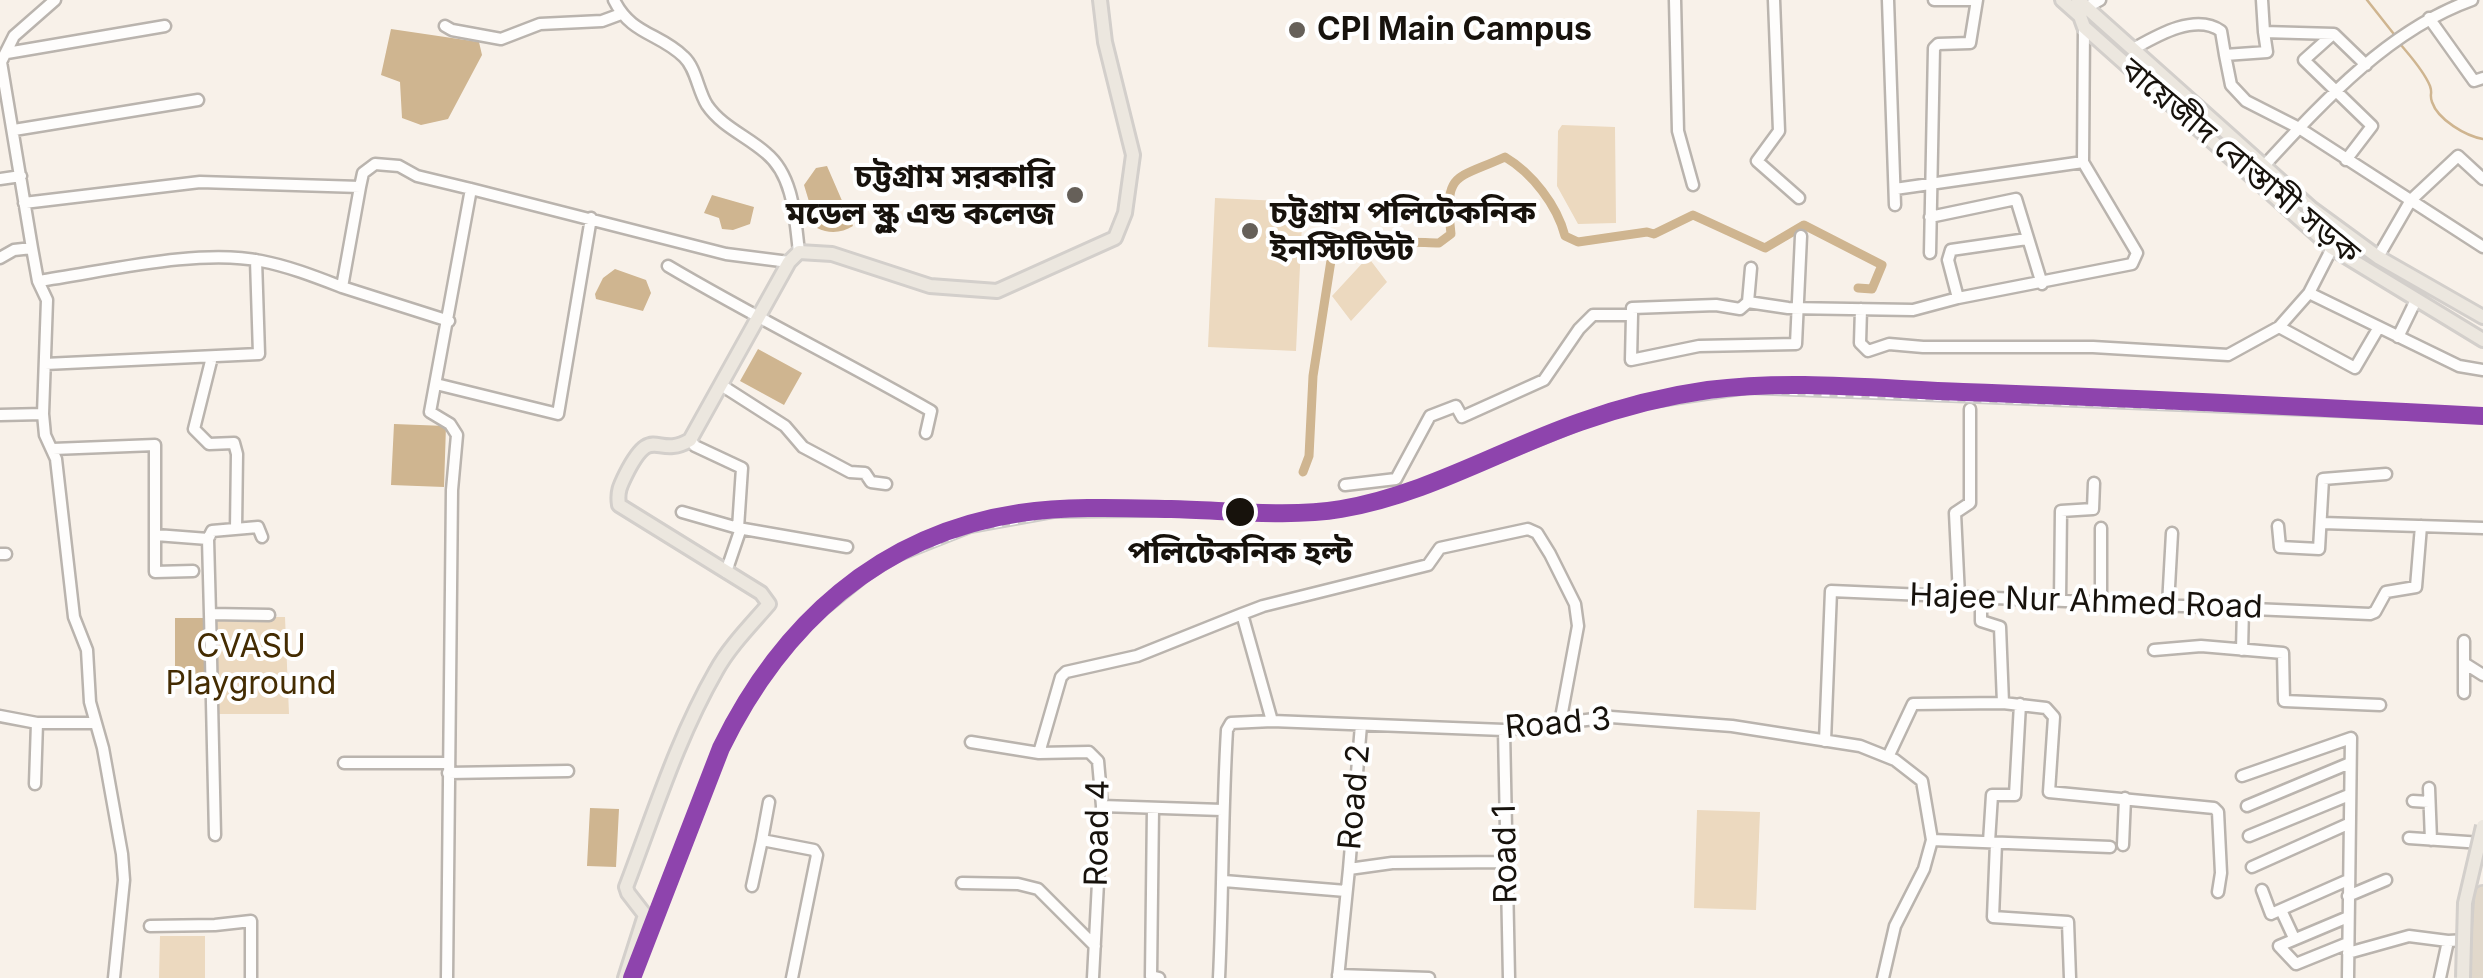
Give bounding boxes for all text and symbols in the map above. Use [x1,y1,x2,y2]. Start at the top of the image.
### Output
place label: CPI Main Campus [1317,11,1592,49]
marker: CPI Main Campus [1286,19,1308,41]
street label: বায়েজীদ বোস্তামী সড়ক [2113,51,2367,273]
place label: চট্টগ্রাম সরকারি মডেল স্কুল এন্ড কলেজ [786,158,1055,233]
marker: চট্টগ্রাম সরকারি মডেল স্কুল এন্ড কলেজ [1064,184,1086,206]
place label: চট্টগ্রাম পলিটেকনিক ইনস্টিটিউট [1270,194,1536,269]
marker: চট্টগ্রাম পলিটেকনিক ইনস্টিটিউট [1239,220,1261,242]
marker: পলিটেকনিক হল্ট [1223,495,1257,529]
place label: পলিটেকনিক হল্ট [1127,534,1353,572]
street label: Hajee Nur Ahmed Road [1909,577,2263,627]
park label: CVASU Playground [166,628,336,703]
street label: Road 3 [1504,700,1612,748]
street label: Road 2 [1331,743,1379,851]
street label: Road 4 [1078,779,1118,887]
street label: Road 1 [1486,804,1526,904]

